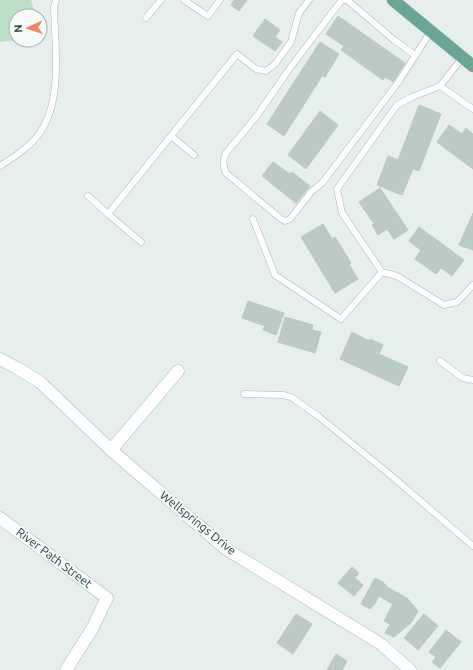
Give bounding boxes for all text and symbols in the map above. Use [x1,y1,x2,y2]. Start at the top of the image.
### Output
north arrow [8,8,48,48]
text: N [12,24,24,33]
street label: Wellsprings Drive [158,488,239,557]
street label: River Path Street [14,525,95,590]

